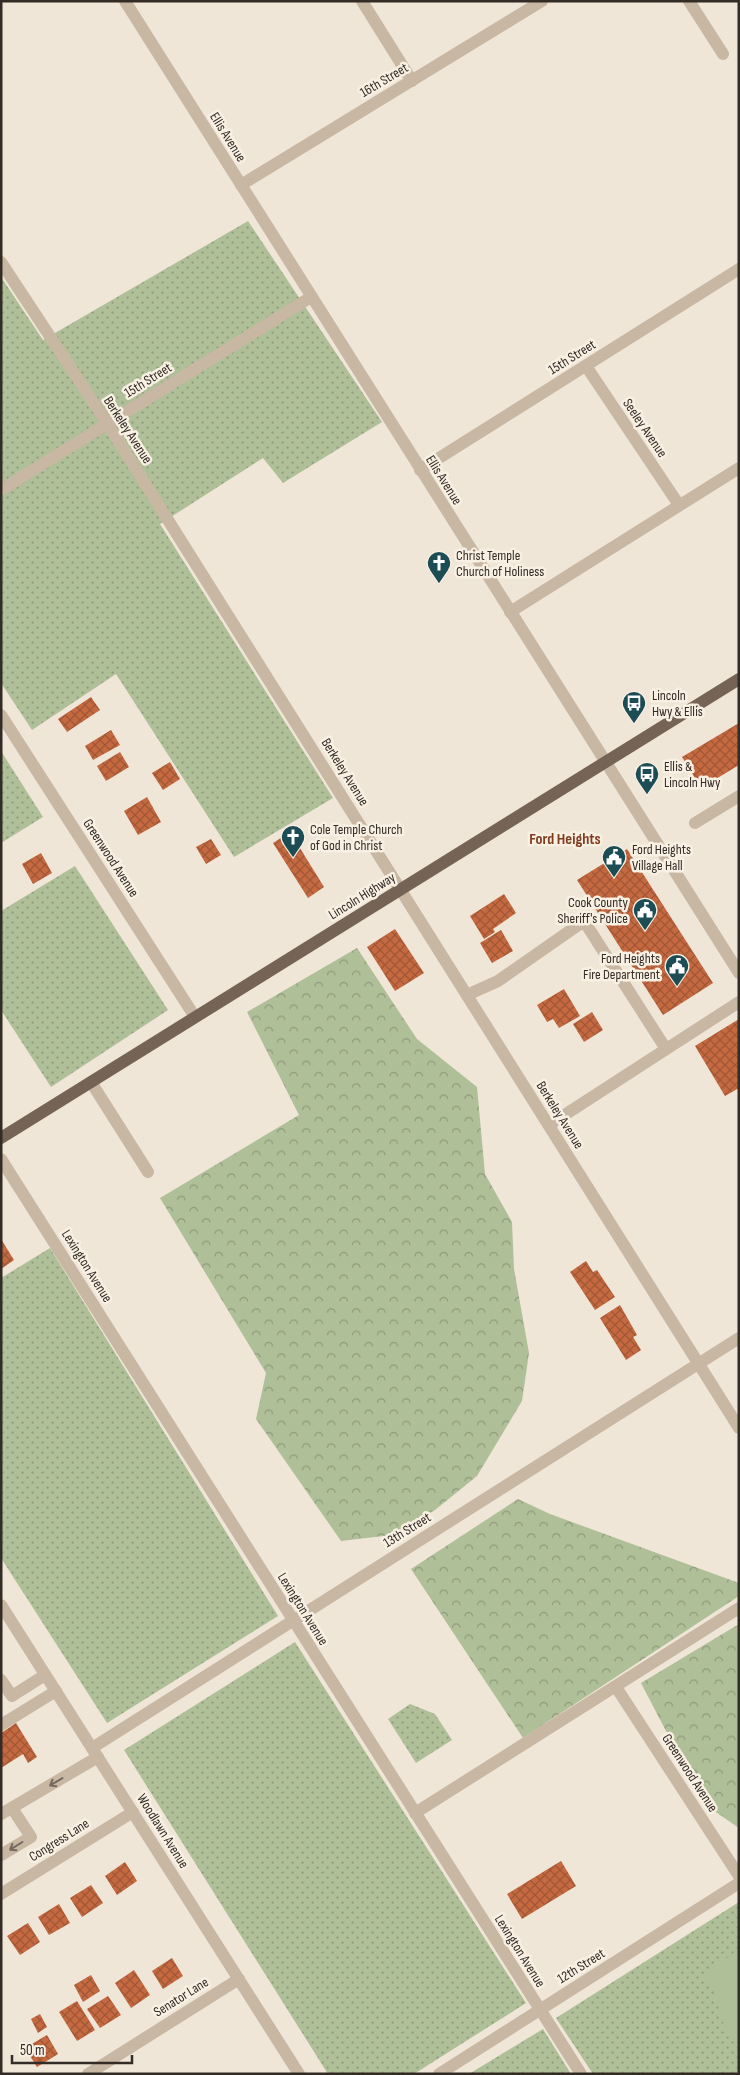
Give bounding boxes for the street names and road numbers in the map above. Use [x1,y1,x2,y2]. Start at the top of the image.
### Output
street label: 16th Street [357,59,411,101]
street label: Ellis Avenue [206,109,250,165]
street label: 15th Street [545,336,599,378]
street label: 15th Street [121,359,175,401]
street label: Berkeley Avenue [100,393,156,467]
street label: Seeley Avenue [619,395,671,461]
street label: Ellis Avenue [422,452,466,508]
street label: Berkeley Avenue [317,735,373,809]
street label: Greenwood Avenue [79,816,143,900]
street label: Lincoln Highway [325,868,399,923]
street label: Berkeley Avenue [532,1078,588,1152]
street label: Lexington Avenue [58,1227,116,1305]
street label: 13th Street [380,1509,434,1551]
street label: Lexington Avenue [274,1570,332,1648]
street label: Greenwood Avenue [658,1731,722,1815]
street label: Woodlawn Avenue [133,1791,193,1871]
street label: Congress Lane [26,1815,92,1865]
street label: Lexington Avenue [491,1912,549,1990]
street label: 12th Street [554,1945,608,1987]
street label: Senator Lane [150,1974,212,2020]

